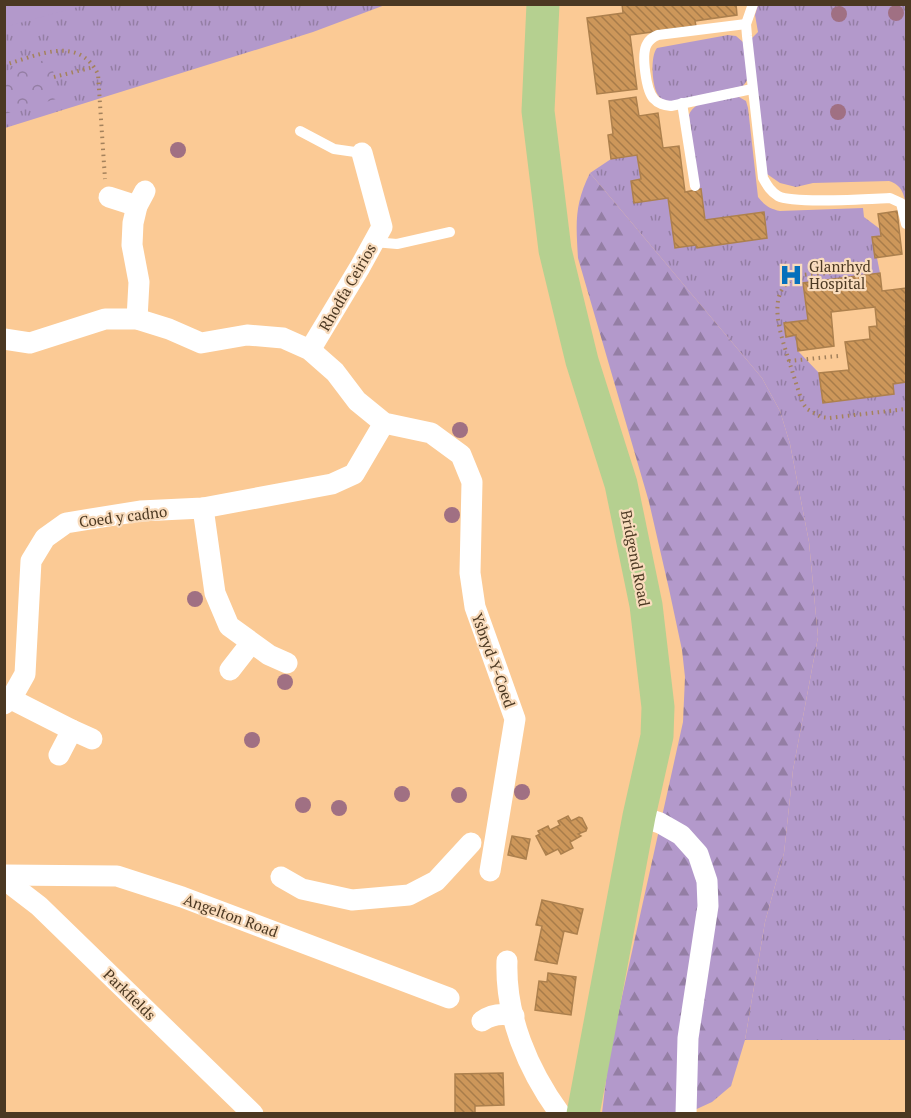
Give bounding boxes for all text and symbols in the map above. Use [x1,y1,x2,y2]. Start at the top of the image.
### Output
street label: Rhodfa Ceirios [314,240,380,334]
place label: Glanrhyd Hospital [809,256,871,293]
hospital icon: Glanrhyd Hospital [778,262,804,288]
street label: Coed y cadno [78,501,168,531]
street label: Bridgend Road [617,508,655,608]
street label: Ysbryd-Y-Coed [468,610,520,710]
street label: Angelton Road [181,889,281,941]
street label: Parkfields [99,964,161,1024]

